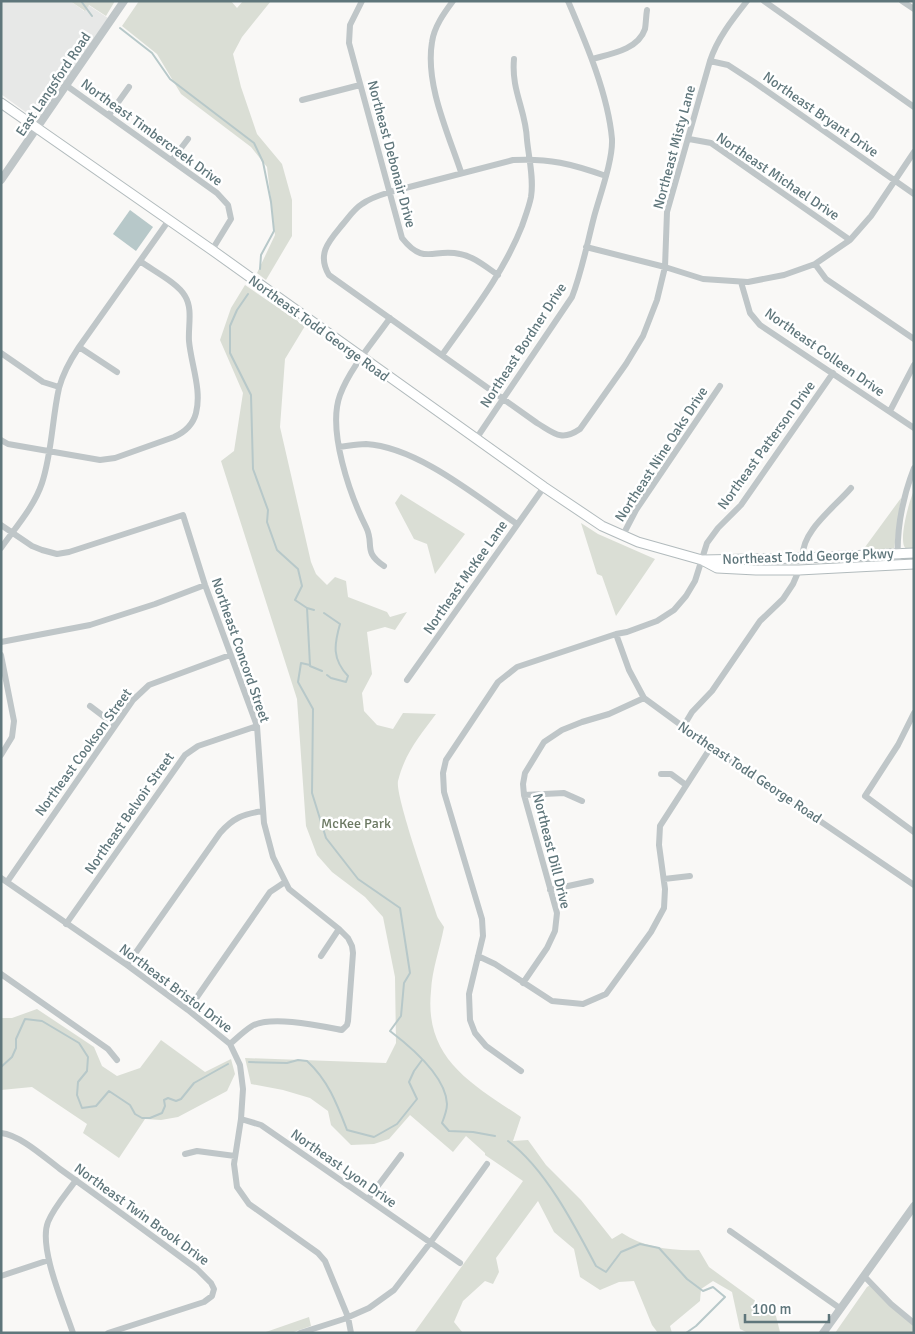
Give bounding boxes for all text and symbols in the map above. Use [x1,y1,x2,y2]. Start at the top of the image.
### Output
street label: East Langsford Road [12,29,95,140]
street label: Northeast Bryant Drive [760,68,882,161]
street label: Northeast Timbercreek Drive [78,75,226,190]
street label: Northeast Debonair Drive [364,79,419,230]
street label: Northeast Misty Lane [650,83,699,211]
street label: Northeast Michael Drive [713,129,843,224]
street label: Northeast Todd George Road [245,272,392,385]
street label: Northeast Bordner Drive [477,280,570,411]
street label: Northeast Colleen Drive [761,305,888,400]
street label: Northeast Patterson Drive [714,378,819,513]
street label: Northeast Nine Oaks Drive [611,384,711,525]
street label: Northeast McKee Lane [420,517,511,637]
street label: Northeast Todd George Pkwy [722,545,894,568]
street label: Northeast Concord Street [208,576,273,725]
street label: Northeast Cookson Street [31,685,135,819]
street label: Northeast Todd George Road [675,718,825,827]
street label: Northeast Belvoir Street [81,749,178,877]
street label: Northeast Dill Drive [529,792,574,911]
park label: McKee Park [321,815,391,832]
street label: Northeast Bristol Drive [116,940,236,1036]
street label: Northeast Lyon Drive [288,1126,400,1211]
street label: Northeast Twin Brook Drive [71,1160,213,1269]
scale bar [745,1292,829,1324]
text: 100 m [752,1300,792,1318]

